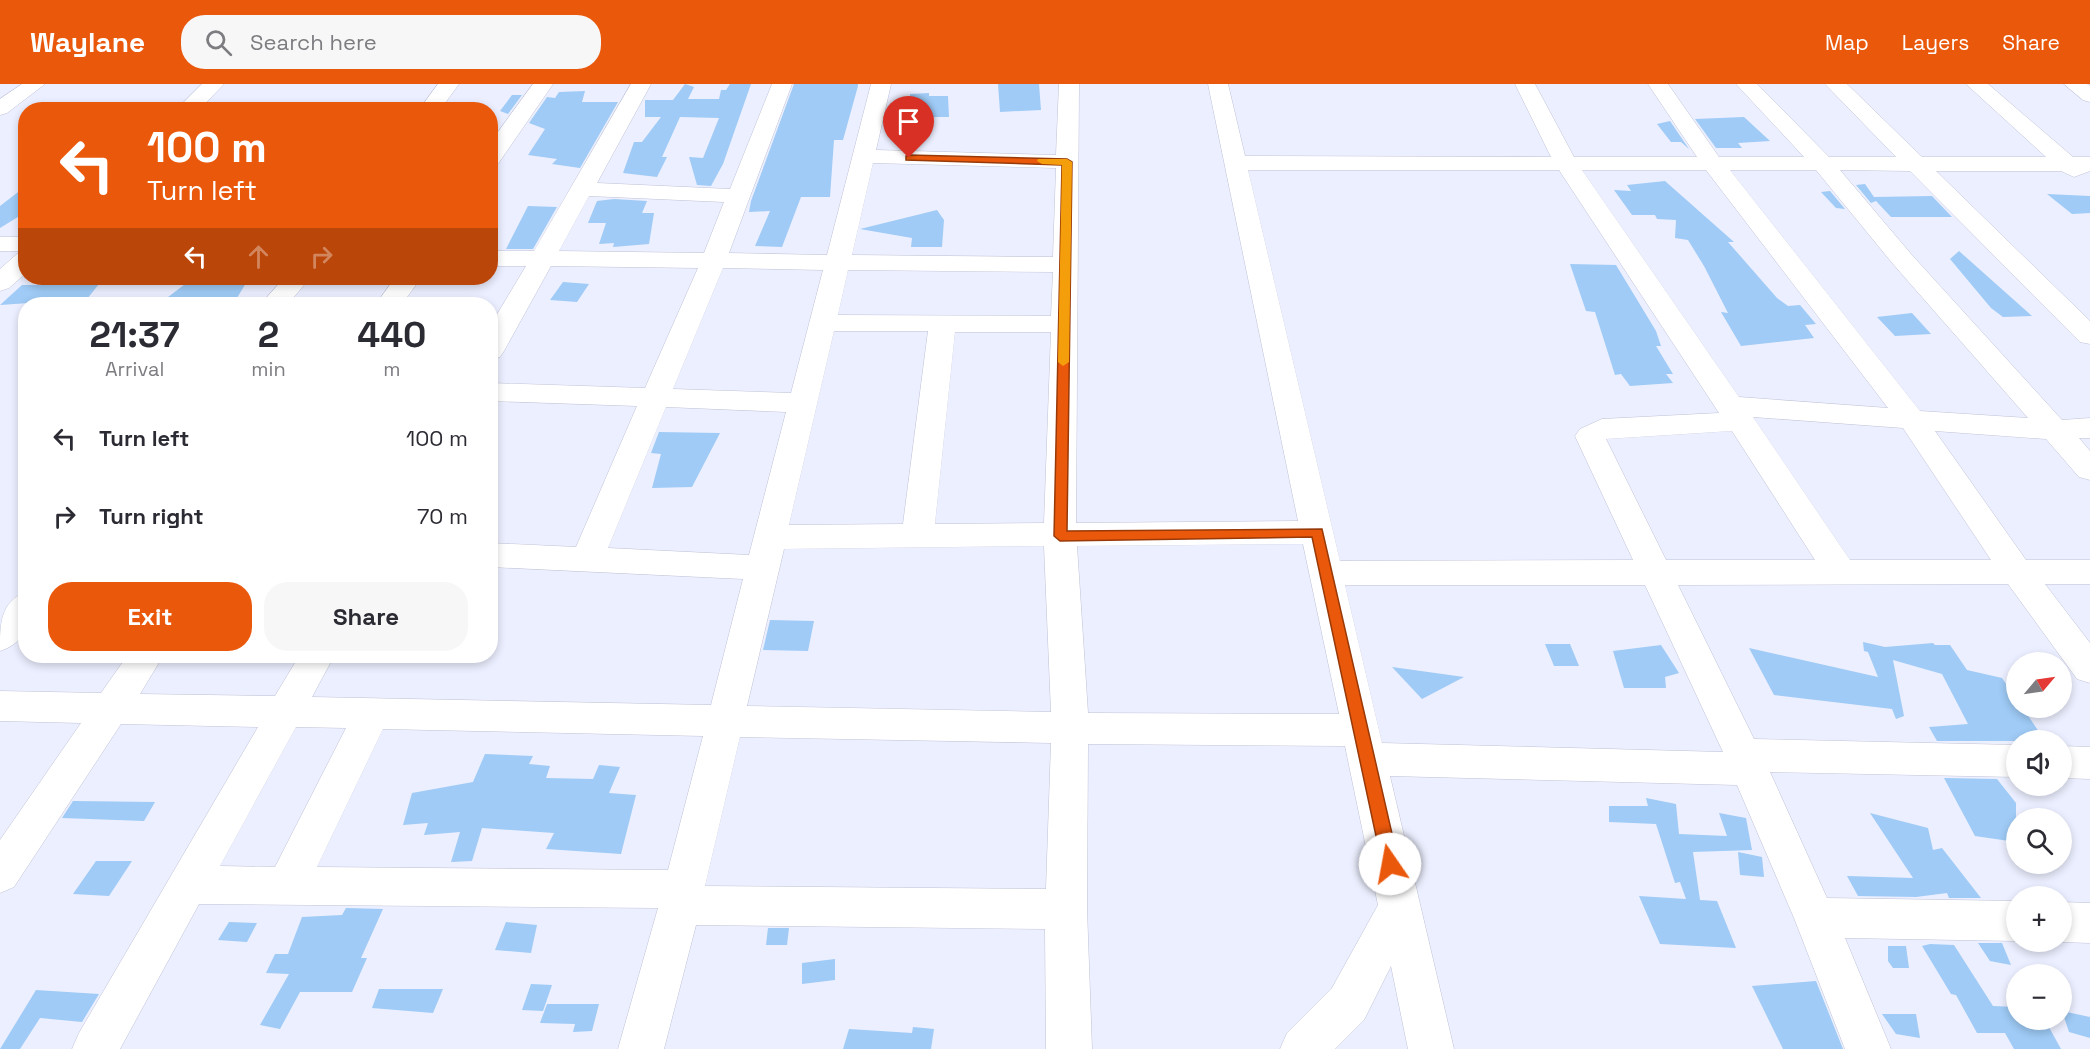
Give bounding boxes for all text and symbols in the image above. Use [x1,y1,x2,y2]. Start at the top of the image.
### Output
search box [181,15,601,69]
text: Waylane [30,24,145,60]
icon: search [202,26,235,59]
text: Search here [250,28,377,56]
text: Map [1825,29,1869,56]
text: Layers [1902,29,1969,56]
text: Share [2002,29,2060,56]
pin [883,96,934,158]
icon: arrive [892,105,925,138]
text: 100 m [147,121,267,174]
icon: left [48,126,126,204]
text: Turn left [147,173,257,208]
icon: left [179,240,212,273]
icon: ahead [242,240,275,273]
icon: right [305,240,338,273]
text: 21:37 [90,312,180,358]
text: 2 [258,312,279,358]
text: 440 [357,312,426,358]
text: Arrival [105,356,164,382]
text: min [251,356,286,382]
text: m [383,356,400,382]
icon: left [48,422,81,455]
text: Turn left [99,424,189,452]
text: 100 m [406,424,468,452]
icon: right [48,500,81,533]
text: Turn right [99,502,204,530]
text: 70 m [417,502,468,530]
button: Exit [48,582,252,651]
button: Share [264,582,468,651]
north arrow [2006,652,2072,718]
map controls [2006,652,2072,1030]
button: sound [2006,730,2072,796]
button: search [2006,808,2072,874]
position arrow [1358,832,1422,896]
button: + [2006,886,2072,952]
button: − [2006,964,2072,1030]

